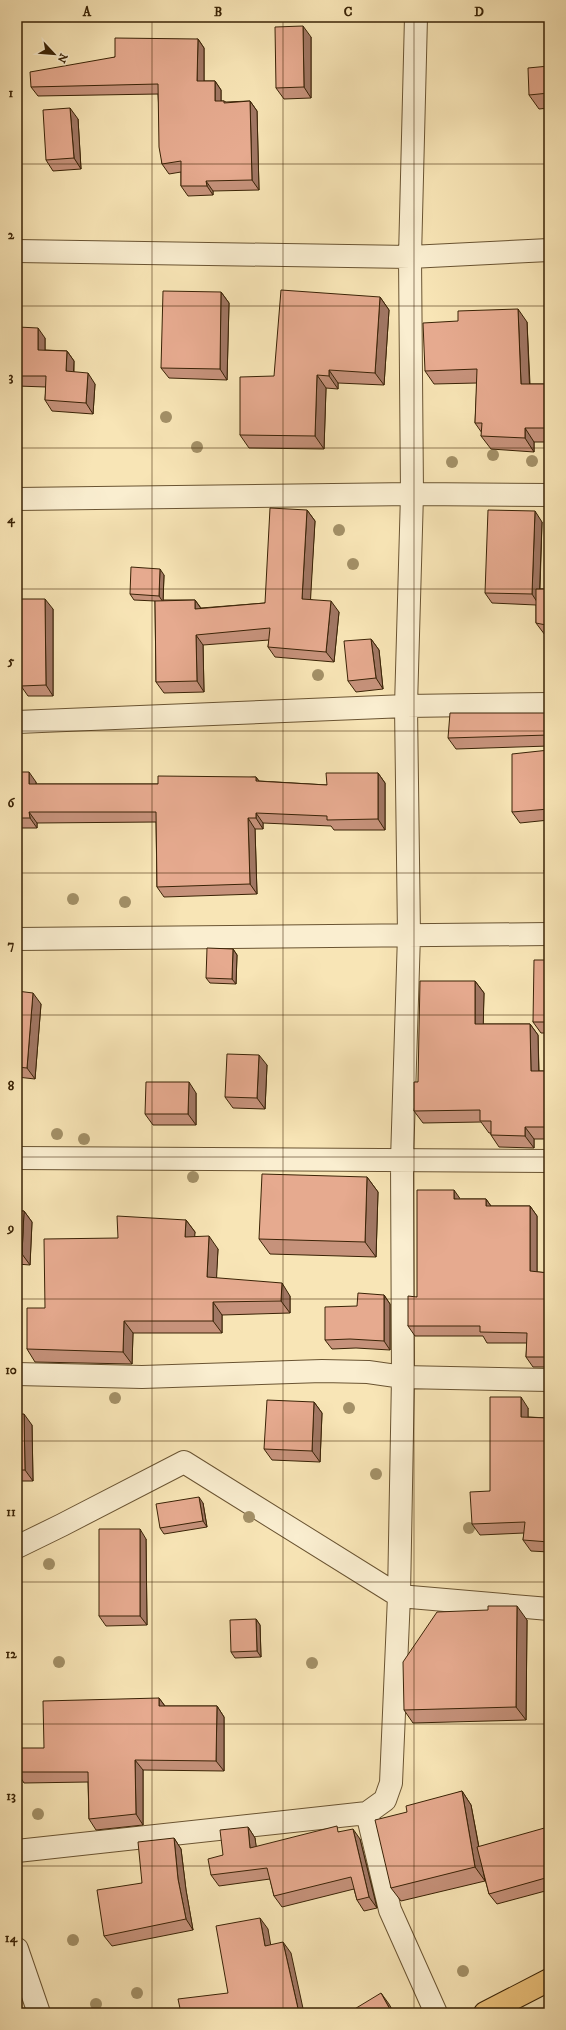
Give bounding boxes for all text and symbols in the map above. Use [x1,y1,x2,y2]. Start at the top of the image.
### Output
text: A [82,4,92,20]
text: B [214,4,222,20]
text: C [344,4,353,20]
text: D [474,4,484,20]
north arrow [34,34,74,74]
text: N [54,51,70,65]
text: 1 [9,85,14,101]
text: 2 [8,227,15,243]
text: 3 [9,369,14,385]
text: 4 [6,511,15,528]
text: 5 [7,653,15,669]
text: 6 [8,795,16,811]
text: 7 [8,937,15,953]
text: 8 [8,1078,15,1094]
text: 9 [7,1220,14,1236]
text: 10 [5,1362,17,1378]
text: 11 [6,1504,16,1520]
text: 12 [5,1646,17,1662]
text: 13 [6,1788,16,1804]
text: 14 [5,1930,18,1947]

